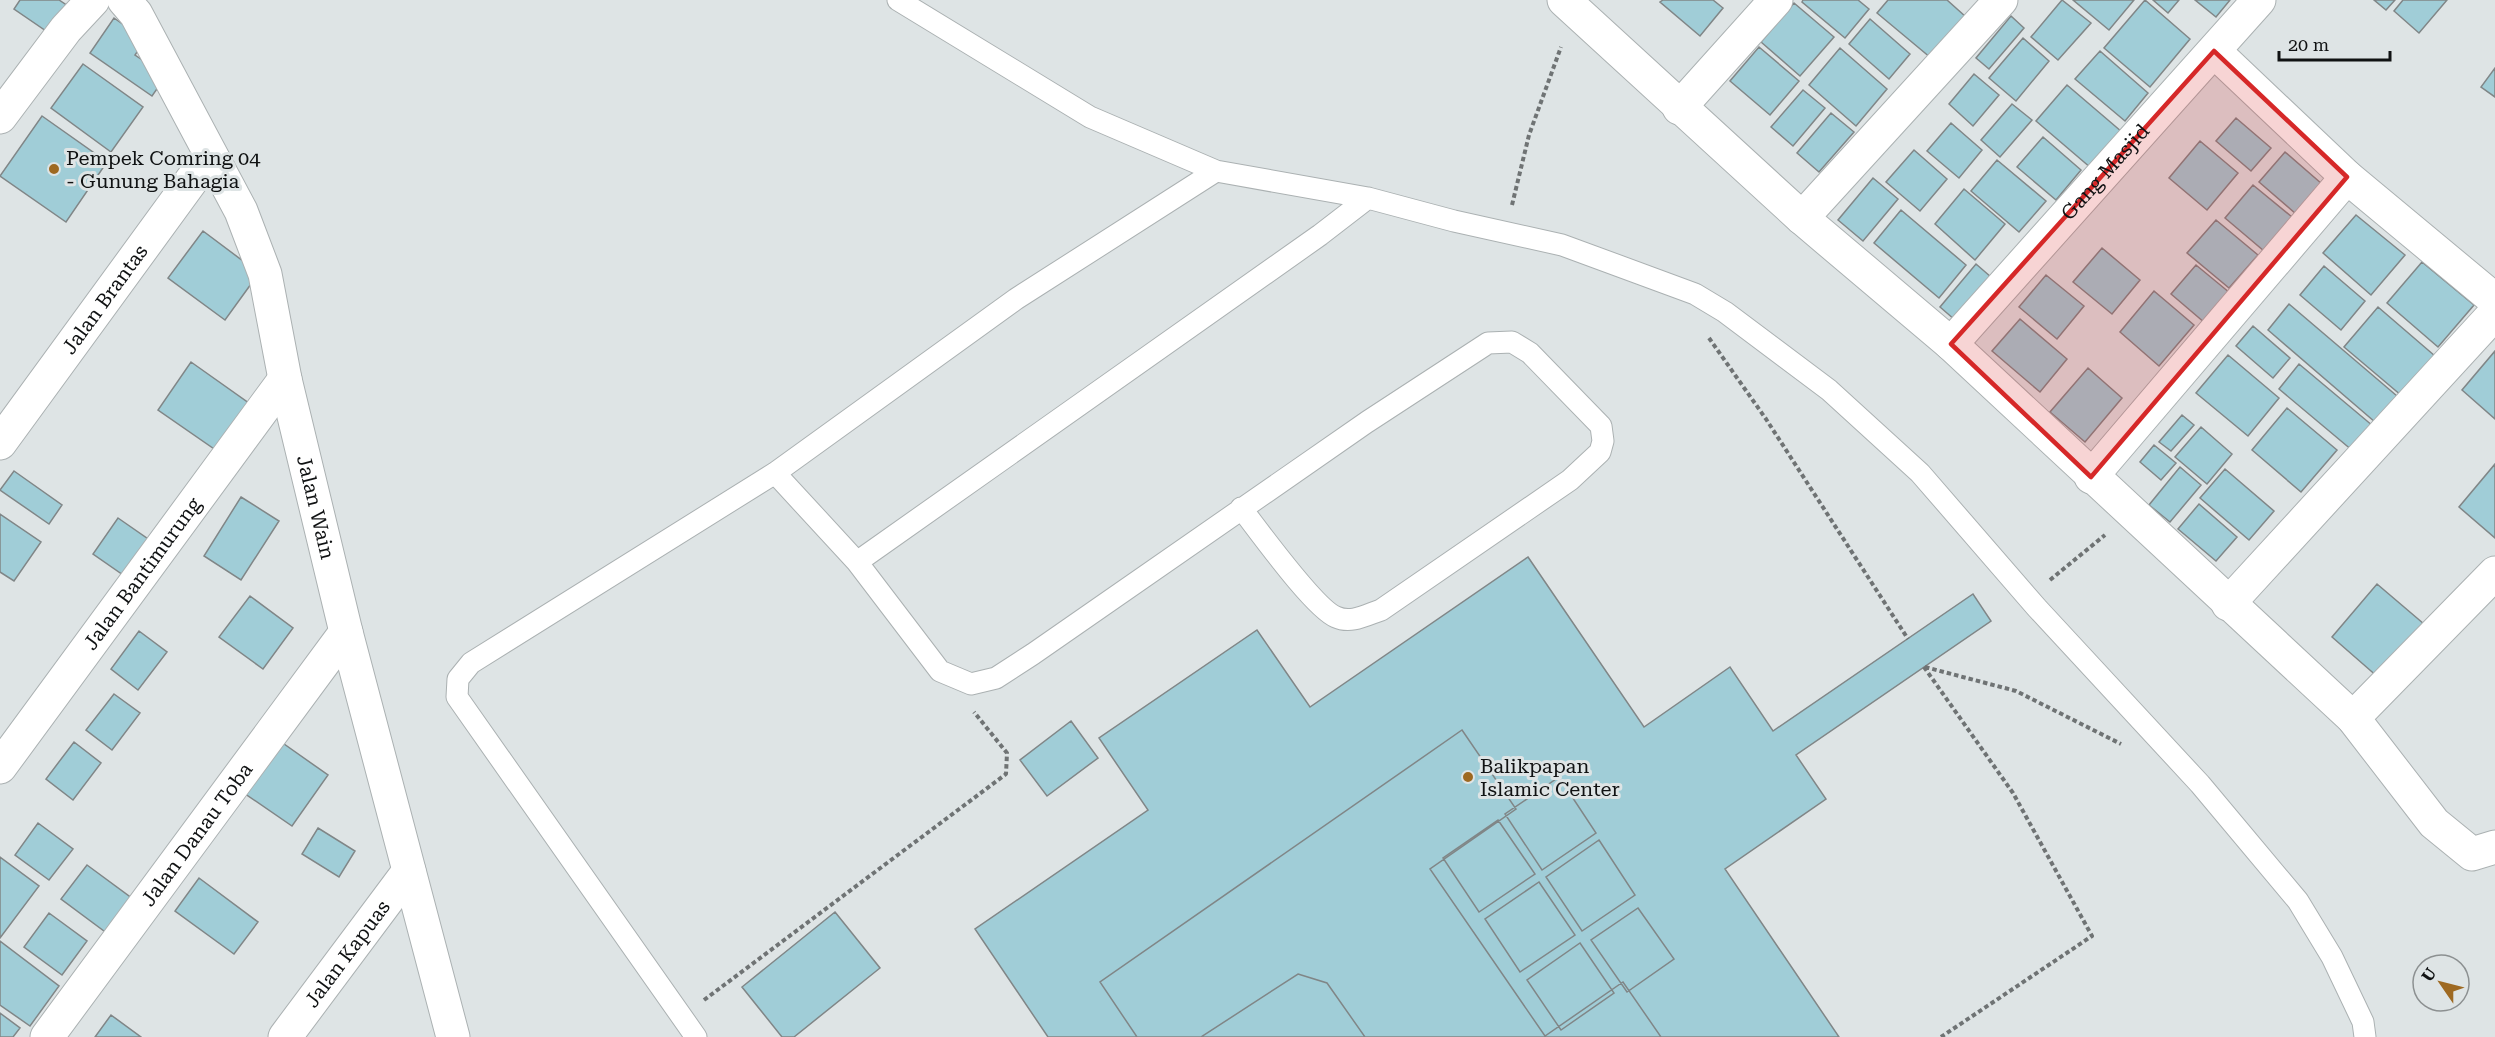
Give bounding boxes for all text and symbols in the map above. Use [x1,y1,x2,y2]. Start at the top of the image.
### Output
scale bar [2279,24,2390,62]
text: 20 m [2288,34,2329,55]
street label: Gang Masjid [2056,119,2154,225]
place label: Pempek Comring 04 - Gunung Bahagia [66,146,261,193]
marker: Pempek Comring 04 - Gunung Bahagia [47,162,61,176]
street label: Jalan Brantas [57,240,153,359]
street label: Jalan Wain [292,453,340,562]
street label: Jalan Bantimurung [78,492,206,654]
place label: Balikpapan Islamic Center [1480,754,1620,801]
street label: Jalan Danau Toba [136,758,258,911]
marker: Balikpapan Islamic Center [1461,770,1475,784]
street label: Jalan Kapuas [299,895,395,1012]
north arrow [2411,953,2471,1013]
text: U [2418,964,2440,985]

